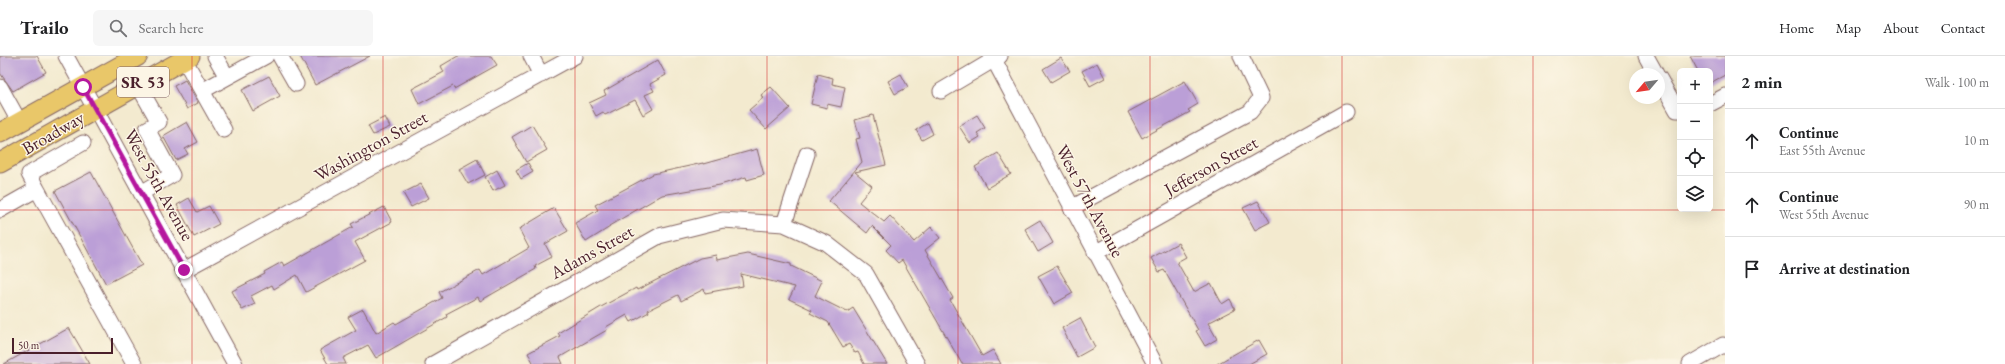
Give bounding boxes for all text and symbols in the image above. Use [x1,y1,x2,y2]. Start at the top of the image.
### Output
search box [93,10,373,46]
text: Trailo [20,15,69,40]
icon: search [107,17,129,39]
text: Search here [139,18,204,37]
text: Home [1779,19,1814,37]
text: Map [1836,19,1861,37]
text: About [1883,19,1919,37]
text: Contact [1941,19,1985,37]
road number: SR 53 [117,67,169,97]
north arrow [1629,68,1665,104]
map controls [1677,68,1713,212]
button: + [1677,68,1713,104]
text: 2 min [1741,71,1782,93]
text: Walk · 100 m [1925,74,1989,91]
route start [74,78,92,96]
button: − [1677,104,1713,140]
street label: Broadway [17,105,88,160]
street label: Washington Street [310,105,432,186]
text: Continue [1779,123,1839,142]
street label: West 55th Avenue [119,125,200,245]
street label: Jefferson Street [1158,130,1262,202]
icon: ahead [1741,130,1763,152]
text: 10 m [1964,132,1989,149]
button: locate [1677,140,1713,176]
street label: West 57th Avenue [1051,141,1130,261]
text: East 55th Avenue [1779,142,1865,159]
button: layers [1677,176,1713,212]
text: Continue [1779,187,1839,206]
icon: ahead [1741,194,1763,216]
text: 90 m [1964,196,1989,213]
text: West 55th Avenue [1779,206,1869,223]
street label: Adams Street [545,219,638,284]
icon: arrive [1741,258,1763,280]
text: Arrive at destination [1779,259,1910,278]
route end [175,261,193,279]
scale bar [12,336,113,355]
text: 50 m [18,338,39,352]

